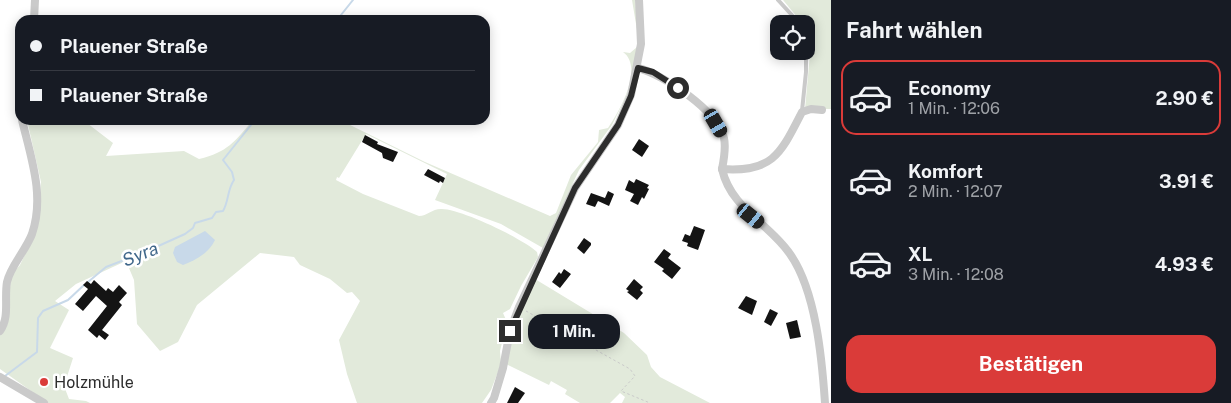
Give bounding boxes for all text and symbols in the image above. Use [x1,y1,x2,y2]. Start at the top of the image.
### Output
map controls [770,15,815,60]
button: locate [770,15,815,60]
text: Fahrt wählen [846,17,983,43]
text: Plauener Straße [60,35,208,57]
icon: car [848,75,893,120]
route start [667,77,689,99]
text: Economy [908,77,991,99]
text: Plauener Straße [60,84,208,106]
text: 2.90 € [1155,87,1214,109]
text: 1 Min. · 12:06 [908,99,1000,118]
car [702,106,729,140]
icon: car [848,158,893,203]
text: Komfort [908,160,983,182]
text: 3.91 € [1159,170,1214,192]
text: 2 Min. · 12:07 [908,182,1003,201]
car [734,201,767,231]
water label: Syra [119,237,161,271]
icon: car [848,241,893,286]
text: XL [908,243,933,265]
text: 4.93 € [1155,253,1214,275]
text: 3 Min. · 12:08 [908,265,1004,284]
callout: 1 Min. [528,314,620,348]
route end [499,320,521,342]
text: 1 Min. [552,322,596,341]
button: Bestätigen [846,335,1216,393]
place label: Holzmühle [54,373,134,392]
marker: Holzmühle [38,376,50,388]

